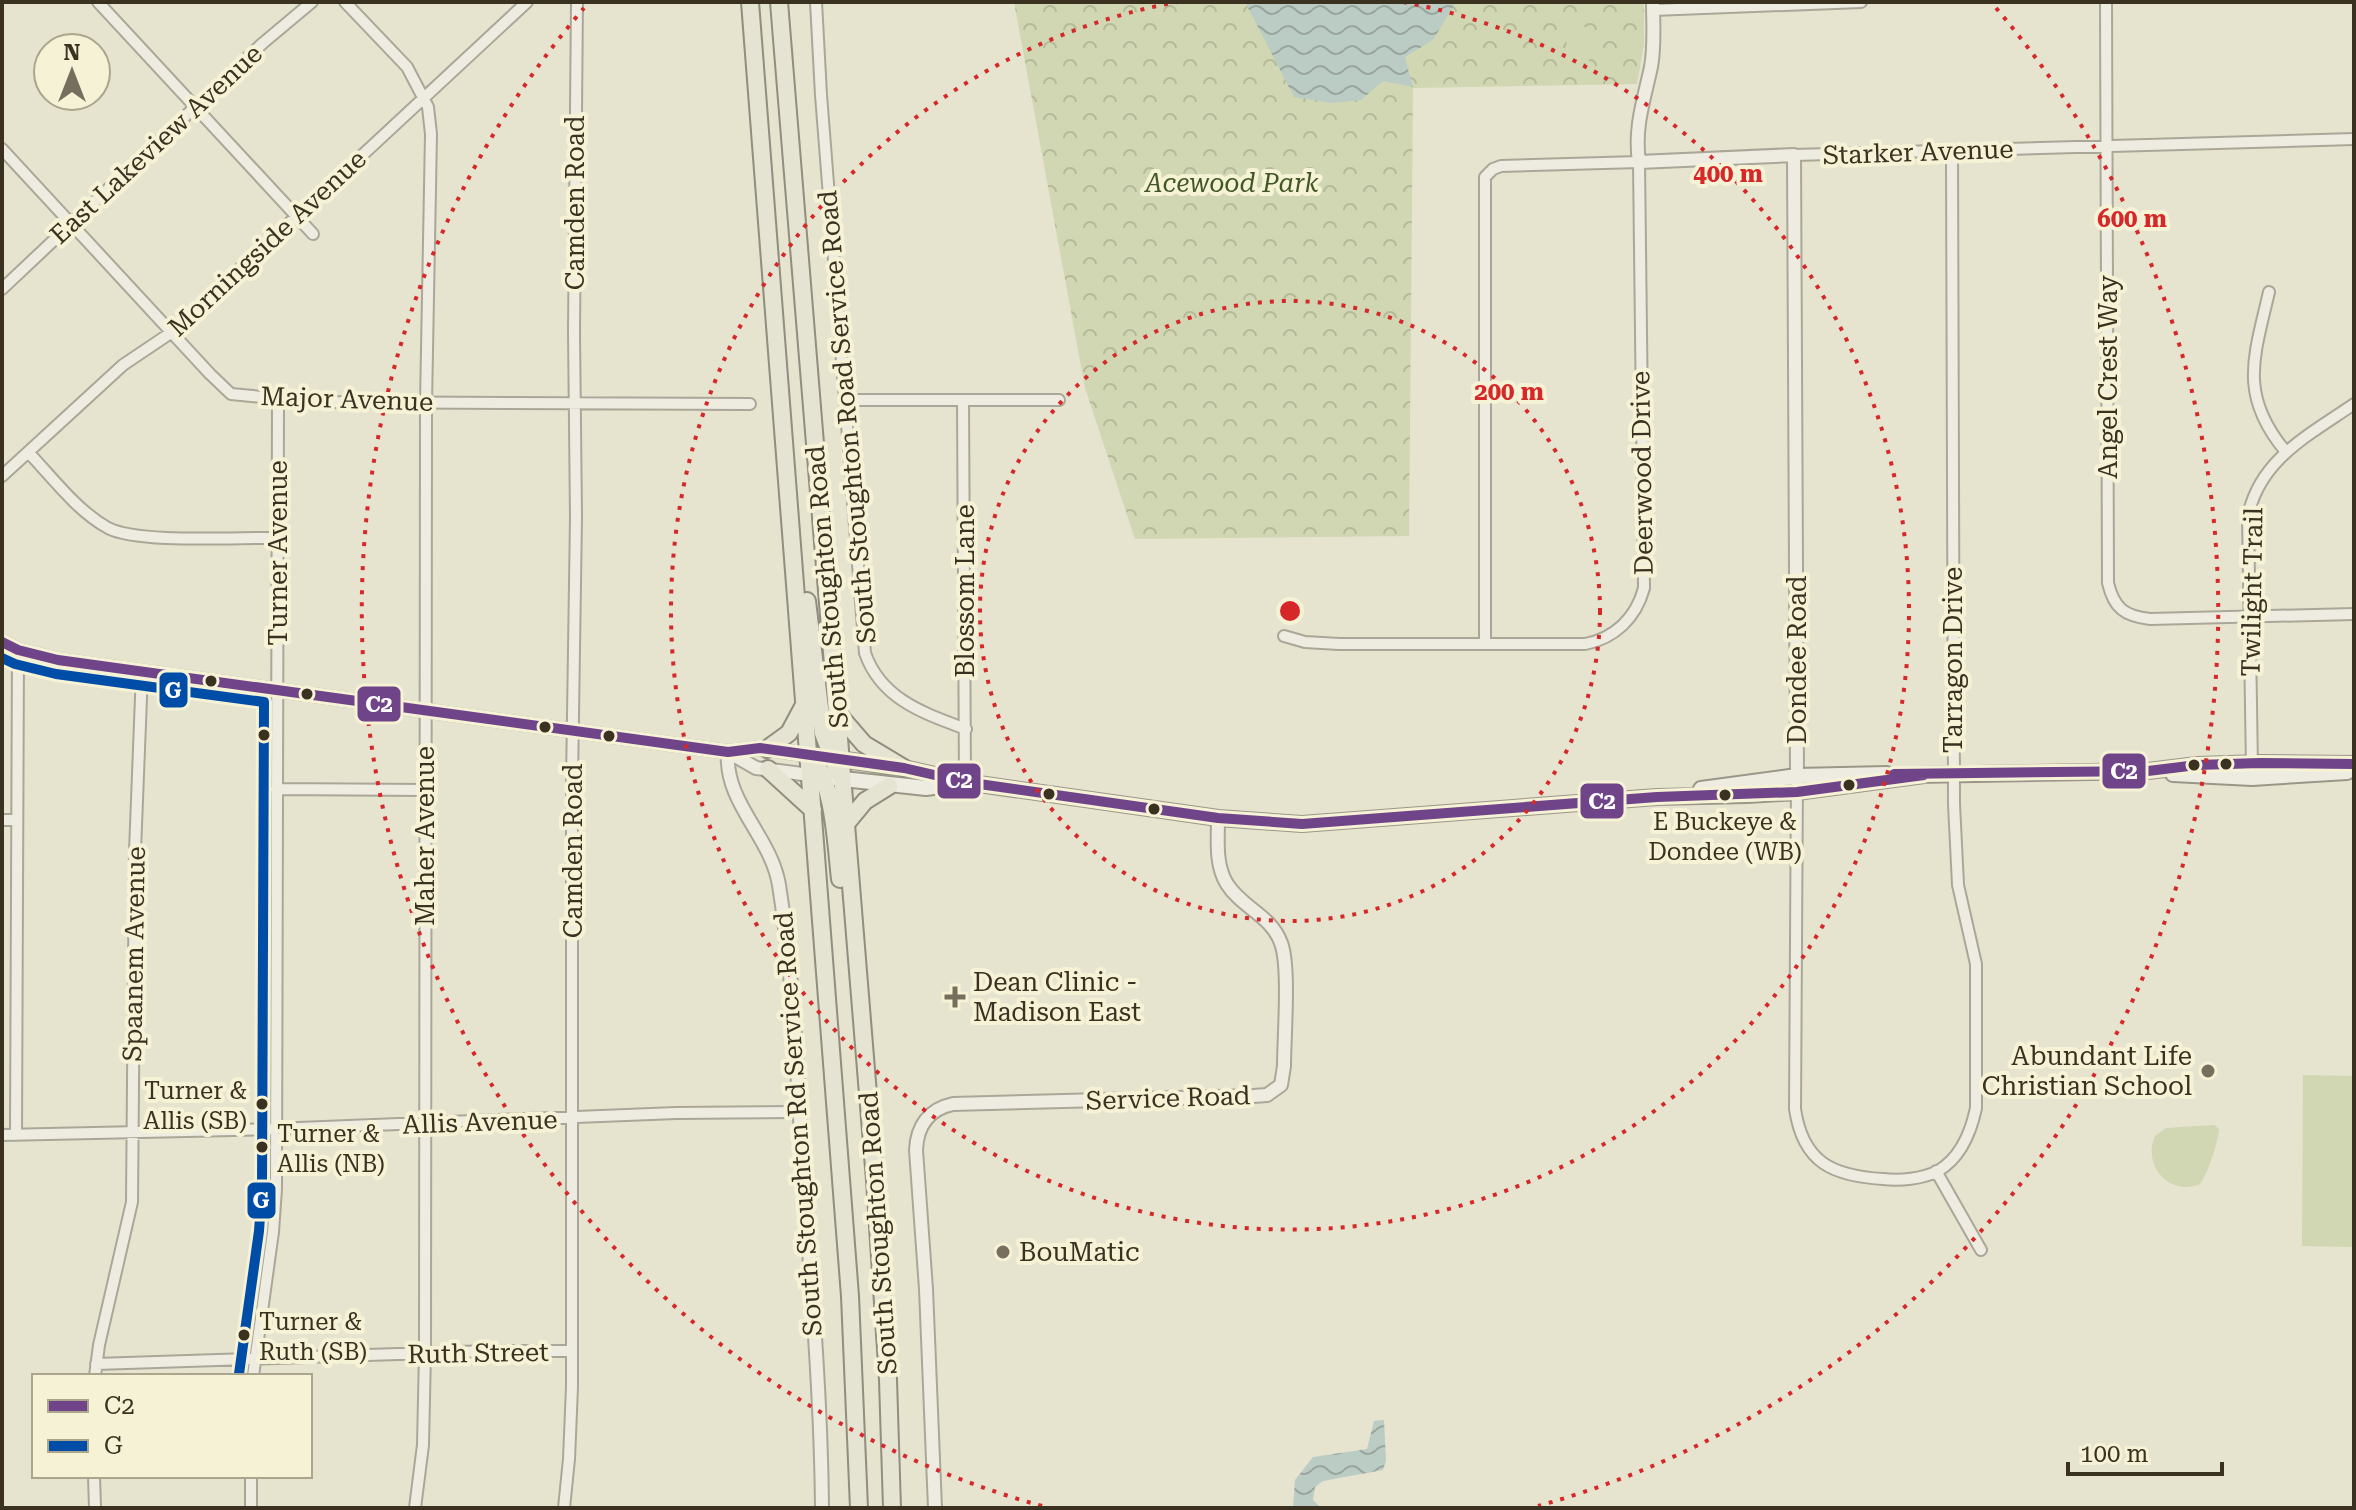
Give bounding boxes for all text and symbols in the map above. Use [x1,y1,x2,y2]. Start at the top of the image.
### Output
north arrow [32,32,112,112]
street label: East Lakeview Avenue [44,38,268,250]
text: N [64,40,81,65]
street label: Camden Road [560,115,590,290]
street label: Starker Avenue [1822,134,2014,170]
street label: Morningside Avenue [162,144,372,342]
text: 400 m [1693,160,1763,188]
park label: Acewood Park [1143,168,1320,198]
street label: South Stoughton Road Service Road [812,189,882,645]
text: 600 m [2097,205,2167,233]
street label: Angel Crest Way [2093,274,2123,479]
street label: Deerwood Drive [1625,371,1659,575]
text: 200 m [1474,378,1544,406]
street label: Major Avenue [260,381,434,417]
street label: South Stoughton Road [799,444,855,730]
street label: Turner Avenue [263,460,293,646]
street label: Blossom Lane [950,504,980,678]
street label: Twilight Trail [2236,507,2268,677]
street label: Tarragon Drive [1938,567,1968,753]
street label: Dondee Road [1782,575,1812,744]
centre of rings [1276,597,1304,625]
line badge: G [158,671,189,709]
unlabelled marker [203,673,219,689]
text: G [165,678,182,703]
line badge: C2 [356,685,402,723]
unlabelled marker [299,686,315,702]
text: C2 [365,692,393,717]
unlabelled marker [537,719,553,735]
unlabelled marker [256,727,272,743]
unlabelled marker [601,728,617,744]
street label: Maher Avenue [410,746,440,926]
line badge: C2 [2101,752,2147,790]
unlabelled marker [2218,756,2234,772]
unlabelled marker [2186,757,2202,773]
text: C2 [2110,759,2138,784]
line badge: C2 [936,762,982,800]
street label: Camden Road [558,763,588,938]
text: C2 [945,768,973,793]
unlabelled marker [1841,777,1857,793]
line badge: C2 [1579,782,1625,820]
unlabelled marker [1041,786,1057,802]
marker: E Buckeye & Dondee (WB) [1717,787,1733,803]
text: C2 [1588,789,1616,814]
unlabelled marker [1146,801,1162,817]
place label: E Buckeye & Dondee (WB) [1648,808,1802,866]
street label: Spaanem Avenue [117,846,151,1062]
street label: South Stoughton Rd Service Road [768,910,828,1337]
place label: Dean Clinic - Madison East [973,967,1141,1027]
marker: Dean Clinic - Madison East [944,986,966,1008]
place label: Abundant Life Christian School [1982,1041,2192,1101]
marker: Abundant Life Christian School [2199,1062,2217,1080]
place label: Turner & Allis (SB) [143,1077,247,1135]
street label: Service Road [1085,1080,1251,1116]
street label: South Stoughton Road [853,1090,903,1376]
marker: Turner & Allis (SB) [254,1096,270,1112]
street label: Allis Avenue [402,1104,558,1140]
place label: Turner & Allis (NB) [277,1120,385,1178]
marker: Turner & Allis (NB) [254,1139,270,1155]
line badge: G [246,1181,277,1220]
text: G [253,1188,270,1213]
place label: BouMatic [1019,1237,1140,1267]
marker: BouMatic [994,1243,1012,1261]
place label: Turner & Ruth (SB) [259,1308,367,1366]
marker: Turner & Ruth (SB) [236,1327,252,1343]
street label: Ruth Street [407,1337,549,1369]
legend [32,1374,312,1478]
text: C2 [104,1392,135,1420]
scale bar [2068,1426,2222,1476]
text: G [104,1432,123,1460]
text: 100 m [2080,1440,2148,1468]

